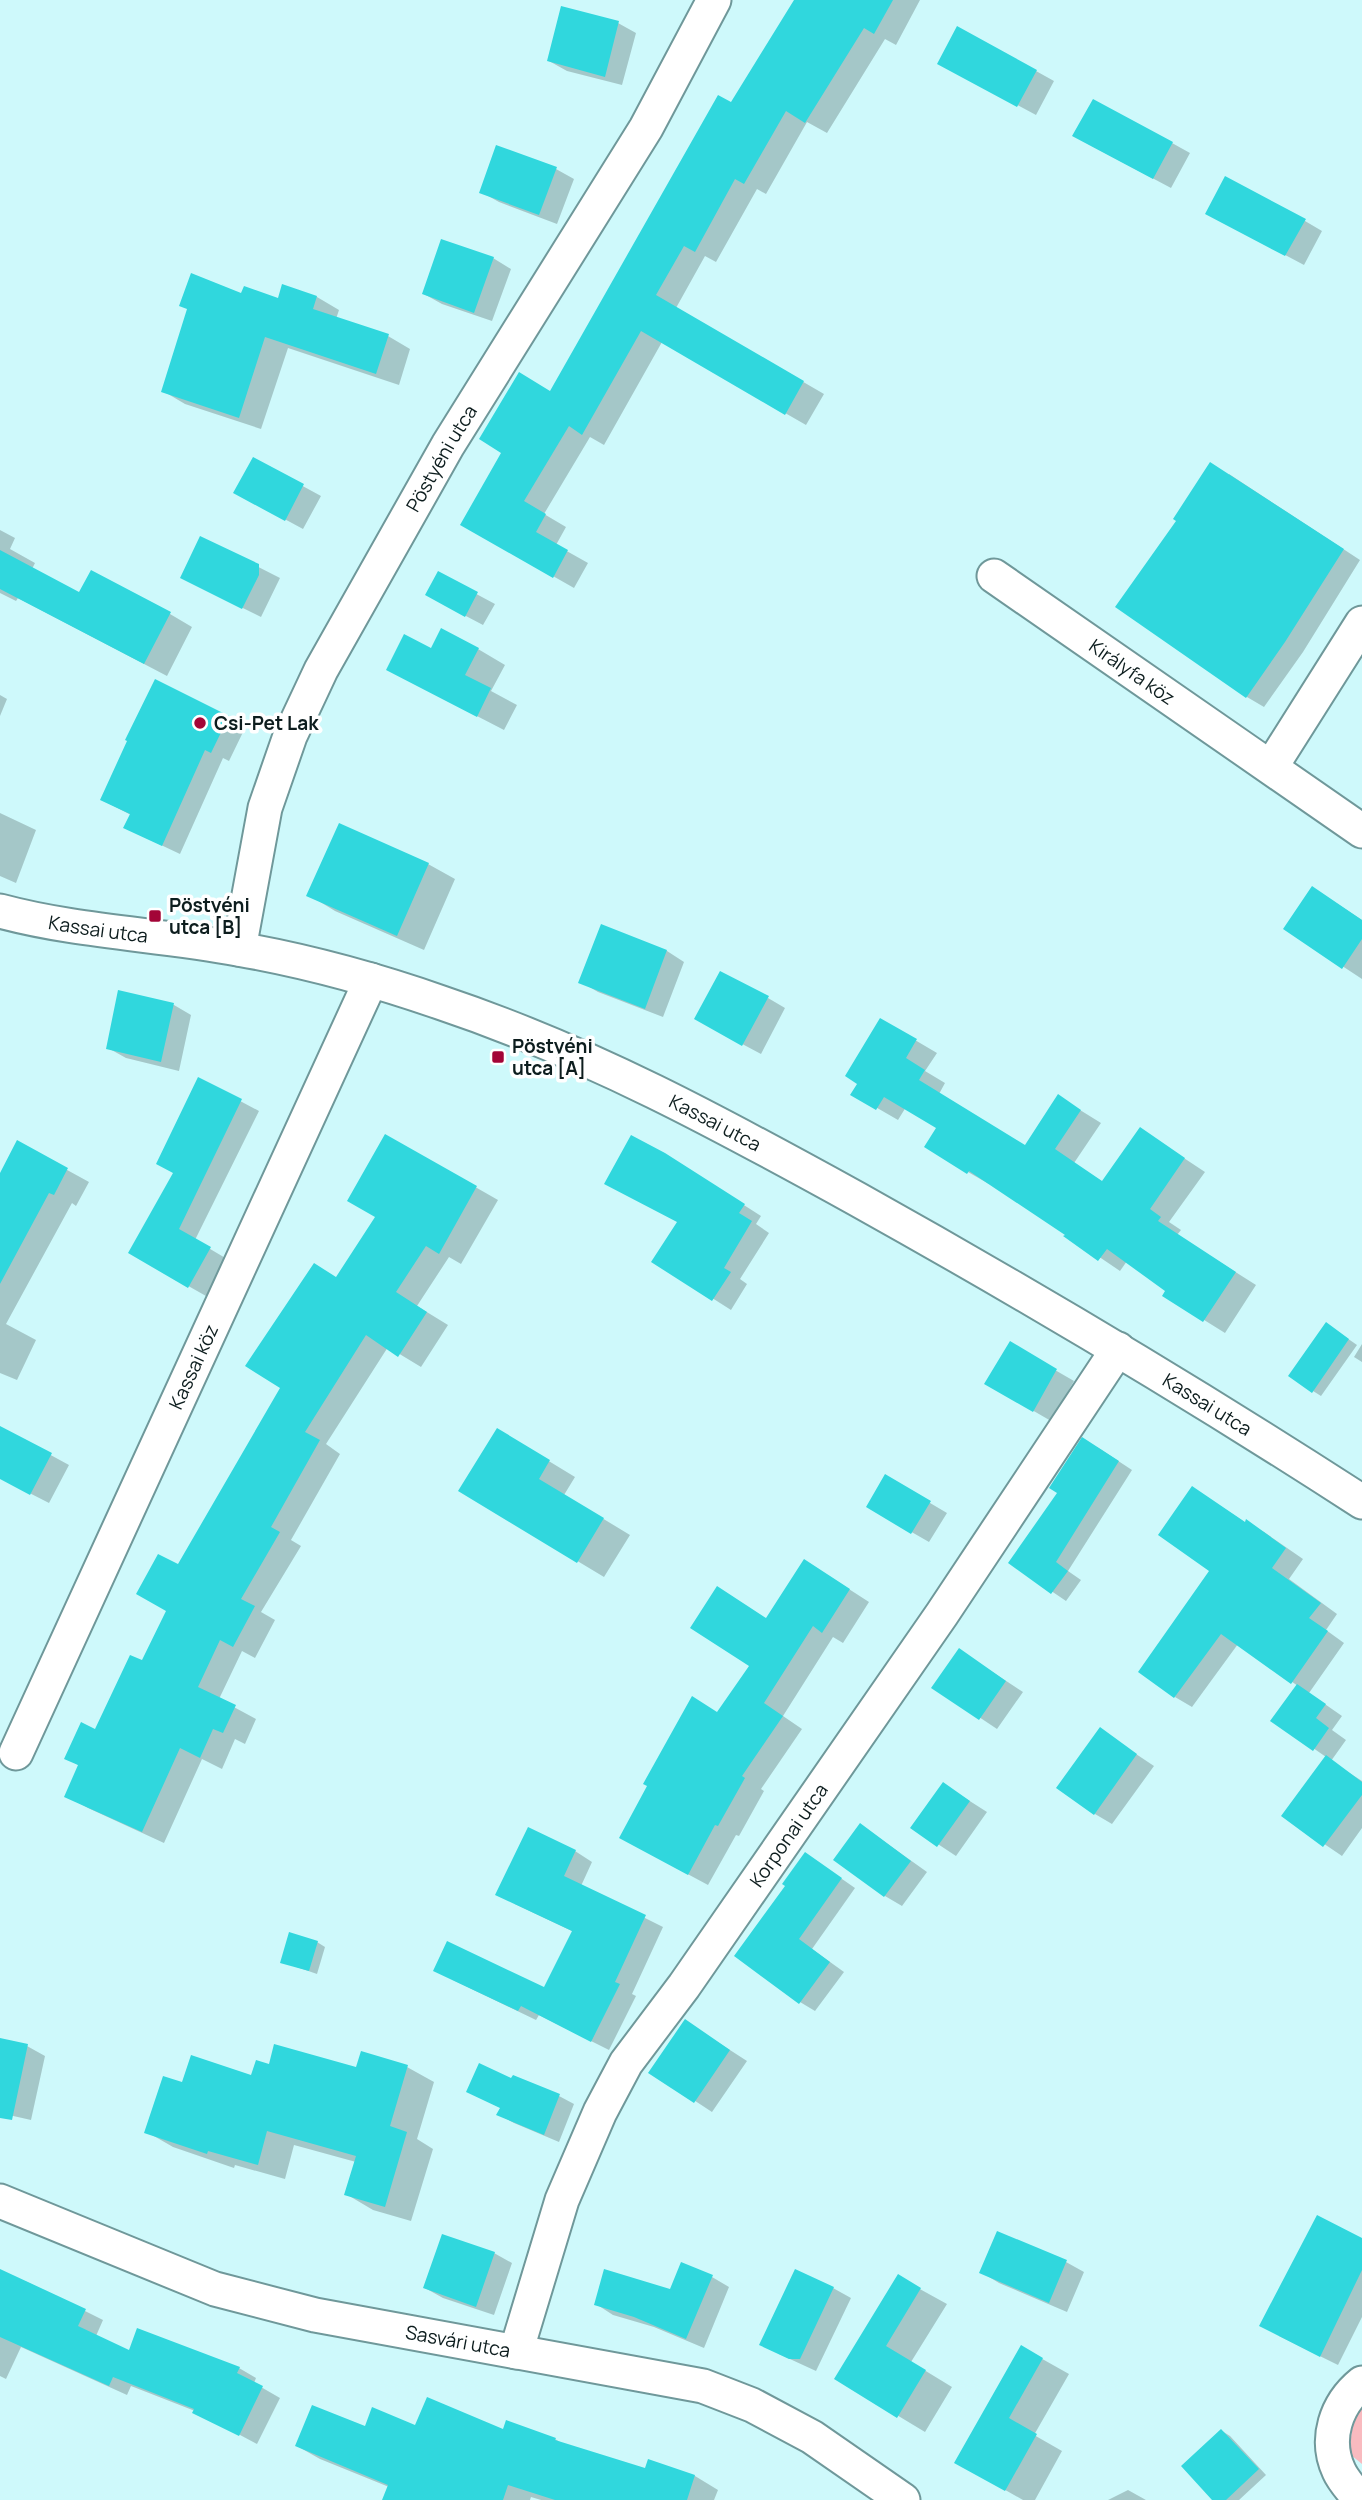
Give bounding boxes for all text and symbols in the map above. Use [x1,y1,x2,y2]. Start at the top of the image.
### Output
street label: Pöstyéni utca [400,400,483,517]
street label: Királyfa köz [1084,633,1180,711]
place label: Csi-Pet Lak [214,710,319,736]
marker: Csi-Pet Lak [192,715,208,731]
place label: Pöstyéni utca [B] [169,892,250,940]
marker: Pöstyéni utca [B] [147,908,163,924]
street label: Kassai utca [46,909,149,949]
place label: Pöstyéni utca [A] [512,1033,593,1081]
marker: Pöstyéni utca [A] [490,1049,506,1065]
street label: Kassai utca [665,1088,766,1157]
street label: Kassai köz [163,1320,224,1413]
street label: Kassai utca [1158,1367,1257,1442]
street label: Korponai utca [743,1778,834,1892]
street label: Sasvári utca [403,2319,513,2364]

